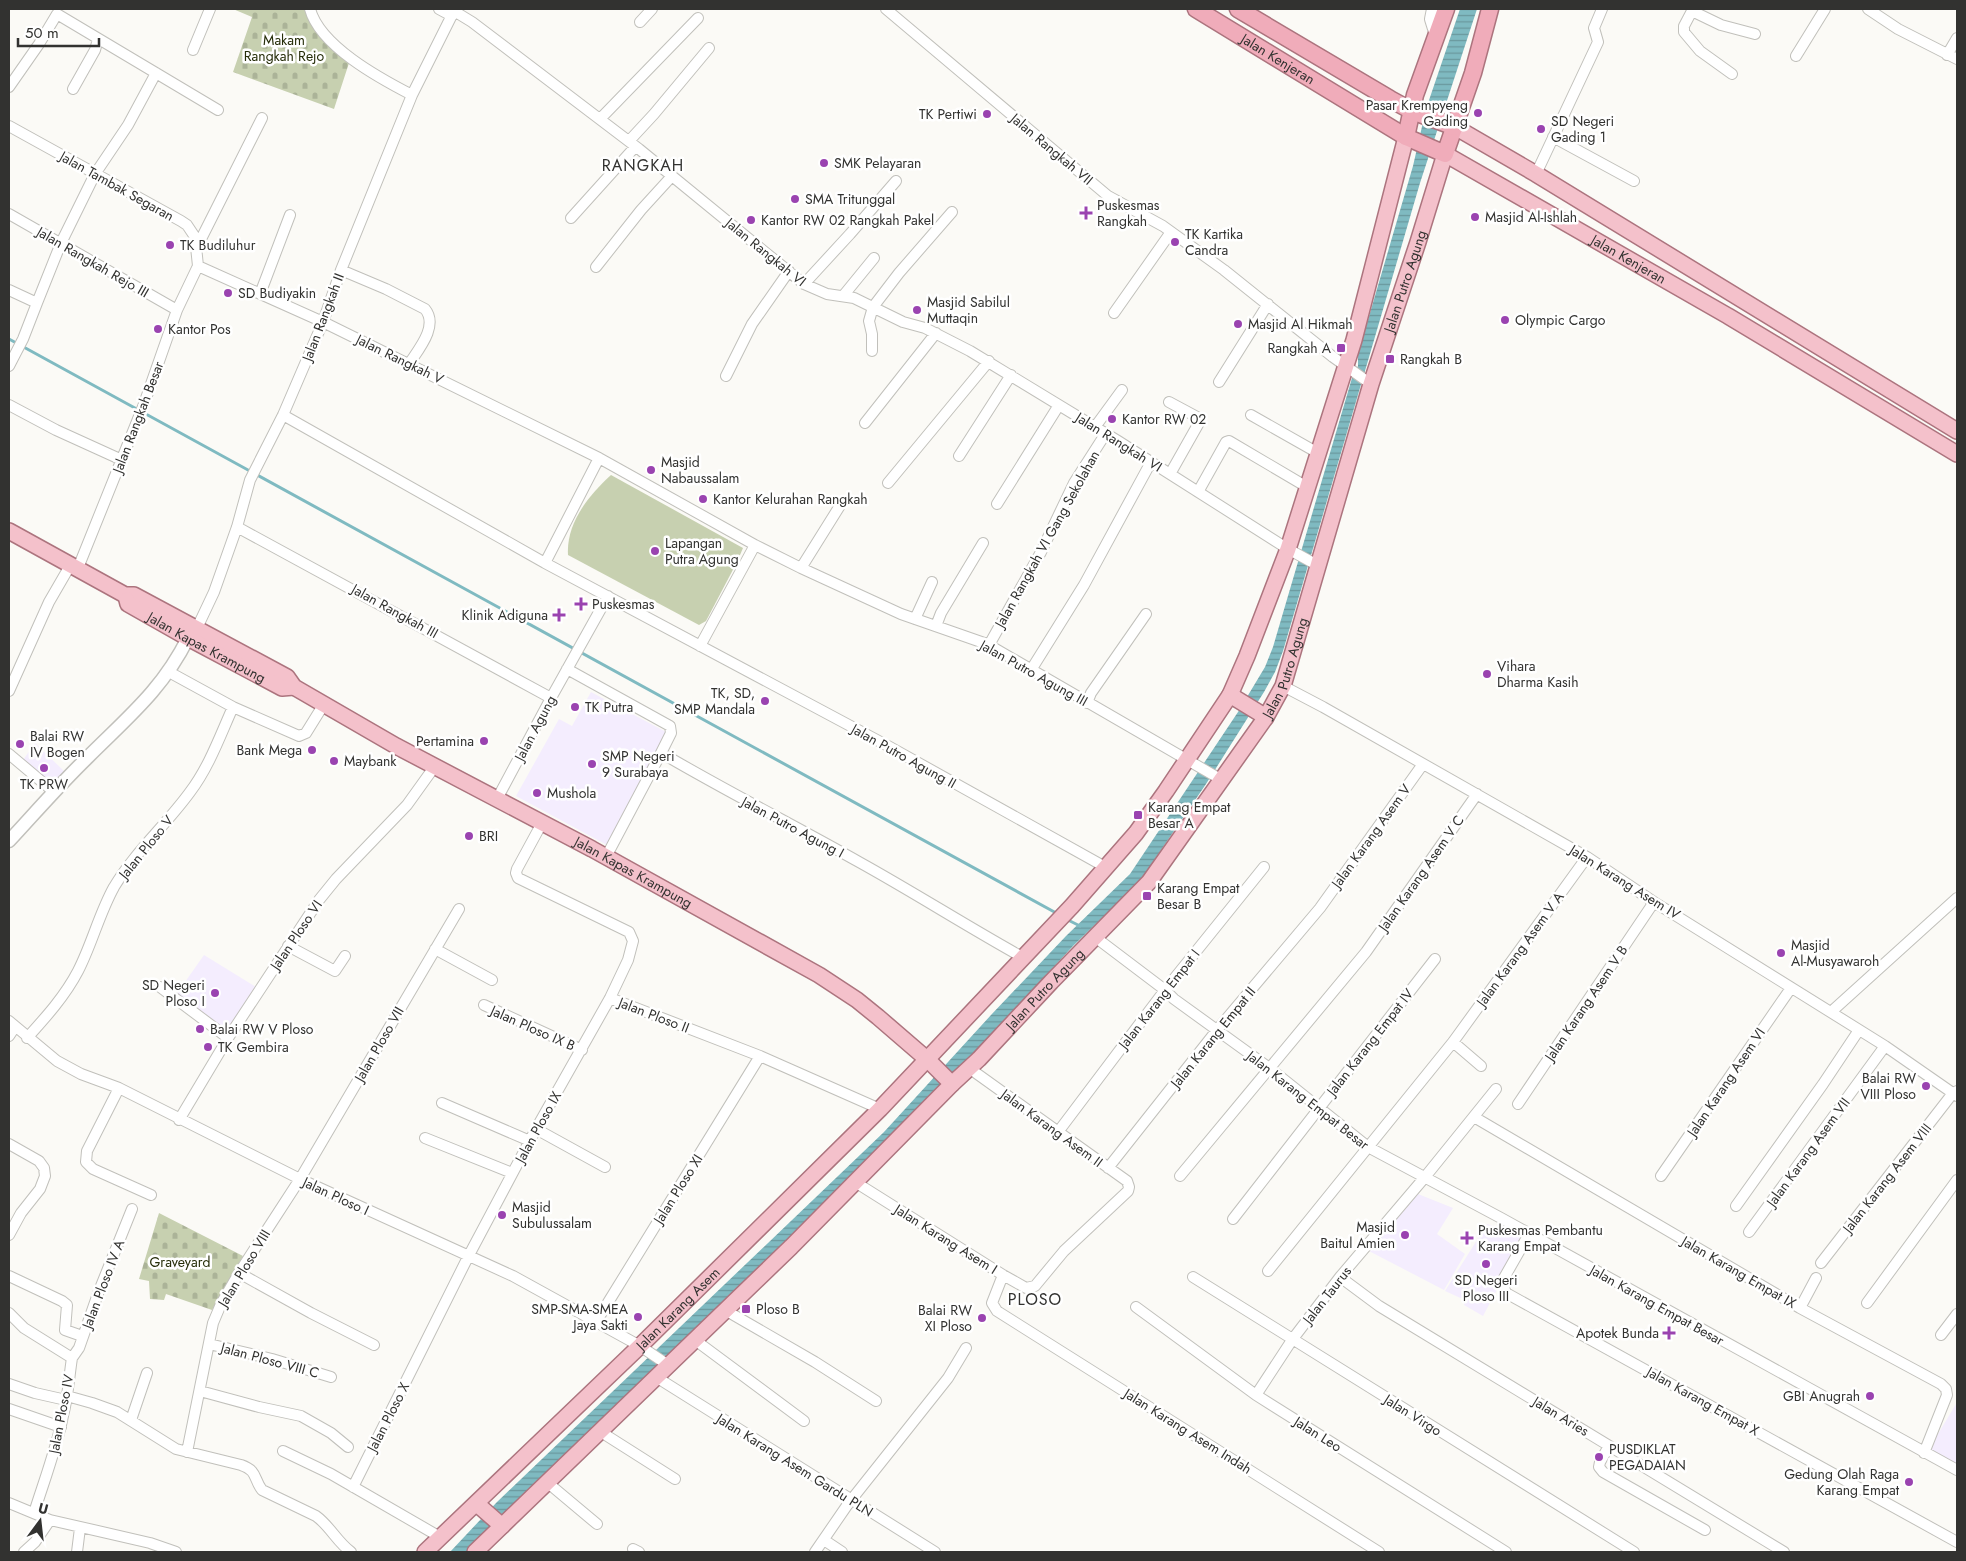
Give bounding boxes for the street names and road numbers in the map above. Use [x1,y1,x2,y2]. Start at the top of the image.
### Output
street label: Jalan Kenjeran [1235,28,1319,89]
street label: Jalan Rangkah VII [1005,107,1098,189]
street label: Jalan Tambak Segaran [54,145,178,226]
street label: Jalan Rangkah VI [720,212,811,291]
street label: Jalan Rangkah Rejo III [31,221,153,302]
street label: Jalan Putro Agung [1378,228,1431,337]
street label: Jalan Kenjeran [1586,229,1670,289]
street label: Jalan Rangkah II [296,270,349,366]
street label: Jalan Rangkah V [351,328,448,389]
street label: Jalan Rangkah Besar [107,358,169,478]
street label: Jalan Rangkah VI [1070,406,1166,477]
street label: Jalan Rangkah VI Gang Sekolahan [989,447,1104,633]
street label: Jalan Rangkah III [346,578,442,643]
street label: Jalan Kapas Krampung [142,606,269,688]
street label: Jalan Putro Agung [1256,615,1312,723]
street label: Jalan Putro Agung III [975,634,1092,711]
street label: Jalan Agung [508,692,561,766]
street label: Jalan Putro Agung II [846,718,960,793]
street label: Jalan Karang Asem V [1325,779,1416,894]
street label: Jalan Putro Agung I [736,791,848,863]
street label: Jalan Ploso V [113,810,178,885]
street label: Jalan Karang Asem V C [1372,811,1469,937]
street label: Jalan Kapas Krampung [569,831,696,913]
street label: Jalan Karang Asem IV [1564,839,1685,925]
street label: Jalan Karang Asem V A [1470,887,1569,1012]
street label: Jalan Ploso VI [264,896,327,976]
street label: Jalan Karang Asem V B [1539,941,1632,1067]
street label: Jalan Putro Agung [1000,944,1089,1036]
street label: Jalan Karang Empat I [1112,945,1204,1055]
street label: Jalan Karang Empat II [1165,982,1260,1093]
street label: Jalan Karang Empat IV [1321,984,1419,1101]
street label: Jalan Ploso II [614,992,692,1038]
street label: Jalan Ploso IX B [486,1000,579,1056]
street label: Jalan Ploso VII [348,1003,409,1087]
street label: Jalan Karang Asem VI [1681,1024,1770,1142]
street label: Jalan Karang Empat Besar [1241,1045,1374,1154]
street label: Jalan Karang Asem II [995,1083,1107,1172]
street label: Jalan Ploso IX [509,1087,566,1168]
street label: Jalan Karang Asem VII [1760,1093,1854,1212]
street label: Jalan Karang Asem VIII [1837,1119,1936,1239]
street label: Jalan Ploso XI [648,1150,707,1229]
street label: Jalan Ploso I [298,1171,372,1220]
street label: Jalan Karang Asem I [889,1198,1001,1279]
street label: Jalan Ploso VIII [212,1225,275,1312]
street label: Jalan Karang Empat IX [1676,1230,1800,1313]
street label: Jalan Ploso IV A [76,1236,129,1333]
street label: Jalan Karang Empat Besar [1585,1259,1728,1350]
street label: Jalan Taurus [1297,1262,1356,1330]
street label: Jalan Karang Asem [630,1263,724,1356]
street label: Jalan Ploso VIII C [217,1337,321,1383]
street label: Jalan Karang Empat X [1641,1361,1763,1440]
street label: Jalan Ploso IV [43,1372,79,1457]
street label: Jalan Ploso X [361,1379,414,1457]
street label: Jalan Karang Asem Indah [1119,1382,1256,1479]
street label: Jalan Virgo [1379,1388,1446,1441]
street label: Jalan Aries [1528,1390,1593,1441]
street label: Jalan Karang Asem Gardu PLN [711,1407,877,1522]
street label: Jalan Leo [1289,1410,1346,1457]

